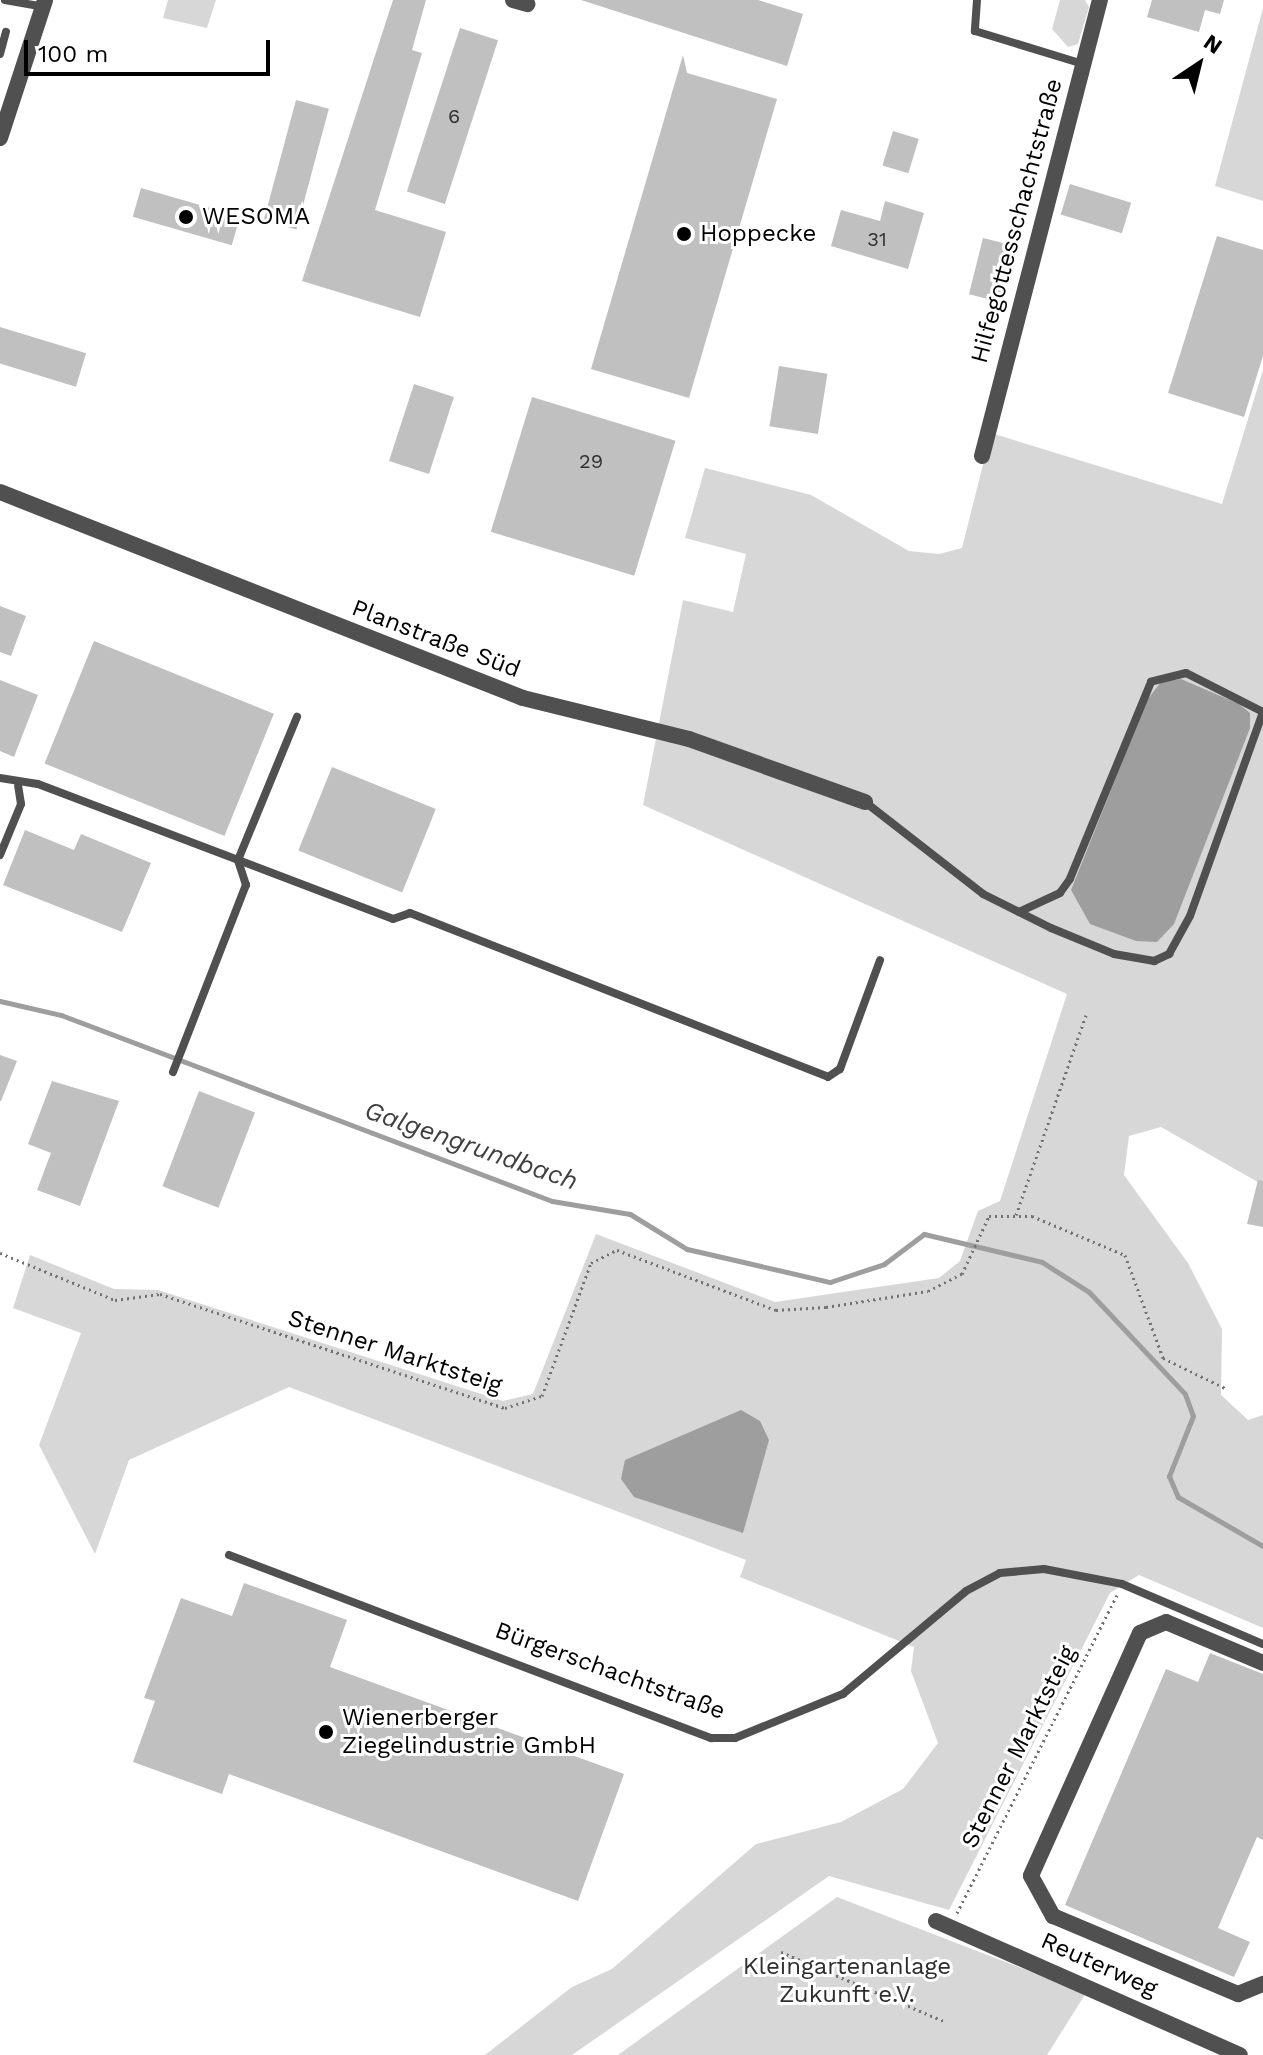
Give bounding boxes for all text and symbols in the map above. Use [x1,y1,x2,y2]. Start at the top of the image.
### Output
scale bar [28,24,274,74]
north arrow [1159,24,1239,104]
text: N [1199,29,1227,59]
text: 100 m [38,40,108,68]
street label: Hilfegottesschachtstraße [965,76,1069,366]
house number: 6 [448,104,460,128]
place label: WESOMA [202,203,310,231]
marker: WESOMA [177,208,195,226]
place label: Hoppecke [700,220,816,248]
marker: Hoppecke [675,225,693,243]
house number: 31 [867,227,887,251]
house number: 29 [579,449,603,473]
street label: Planstraße Süd [348,594,524,684]
water label: Galgengrundbach [360,1095,582,1197]
street label: Stenner Marktsteig [284,1304,506,1400]
street label: Bürgerschachtstraße [491,1616,729,1726]
street label: Stenner Marktsteig [955,1641,1083,1853]
place label: Wienerberger Ziegelindustrie GmbH [342,1704,596,1760]
marker: Wienerberger Ziegelindustrie GmbH [317,1723,335,1741]
street label: Reuterweg [1036,1927,1162,2003]
park label: Kleingartenanlage Zukunft e.V. [743,1953,951,2009]

